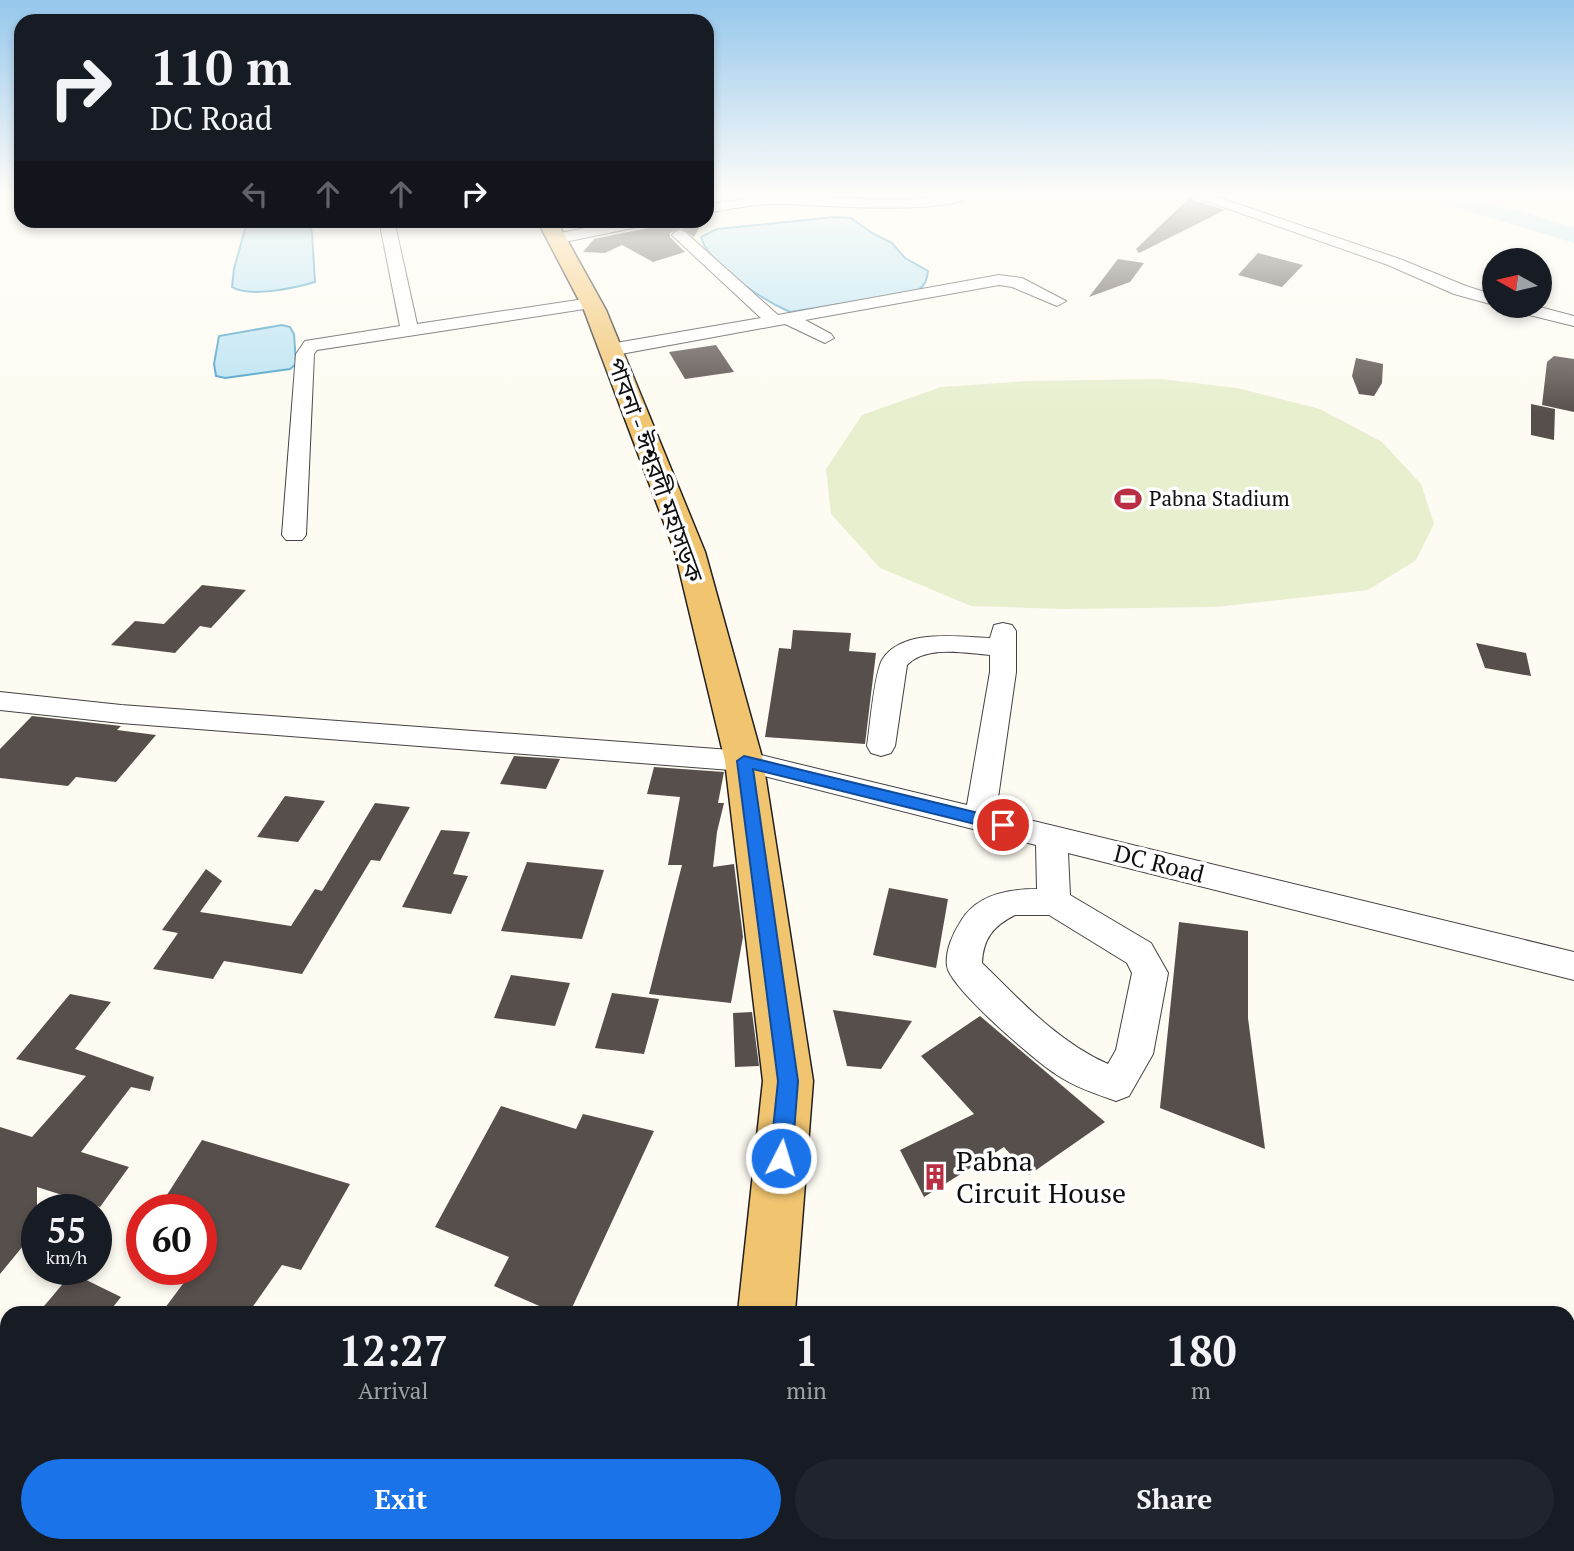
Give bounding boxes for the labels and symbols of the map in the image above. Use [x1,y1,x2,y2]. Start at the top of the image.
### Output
north arrow [1482,248,1552,318]
street label: পাবনা - ঈশ্বরদী মহাসড়ক [600,353,712,587]
sports icon: Pabna Stadium [1113,484,1143,514]
place label: Pabna Stadium [1149,484,1290,512]
pin [973,795,1033,855]
street label: DC Road [1111,836,1208,890]
position arrow [744,1121,818,1195]
place label: Pabna Circuit House [956,1142,1126,1211]
building icon: Pabna Circuit House [920,1162,950,1192]
speed limit sign: 60 [126,1194,217,1285]

